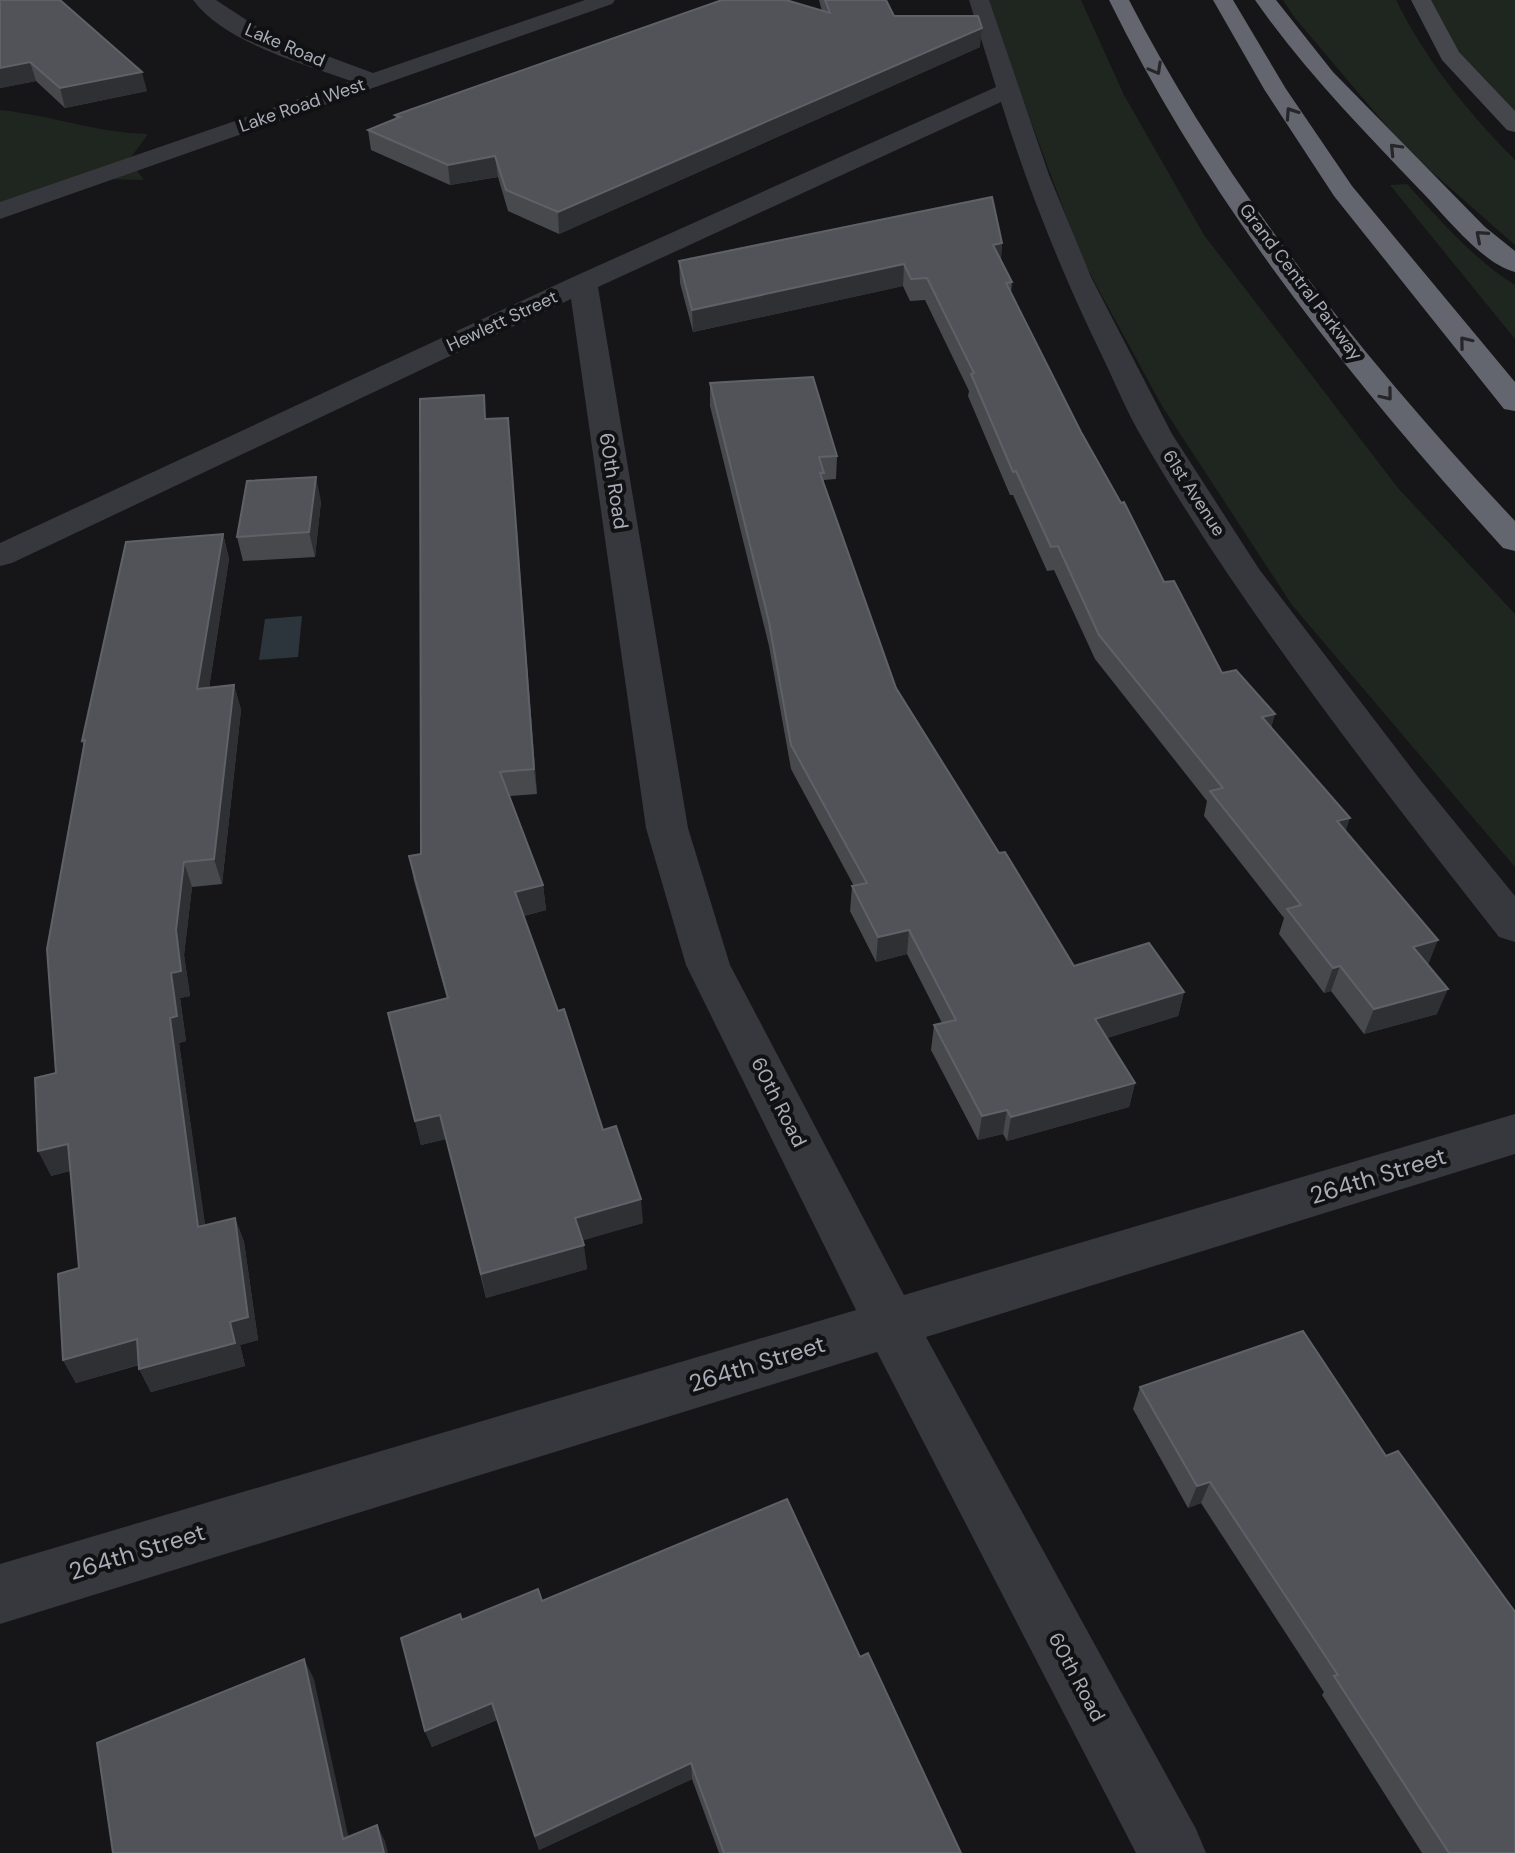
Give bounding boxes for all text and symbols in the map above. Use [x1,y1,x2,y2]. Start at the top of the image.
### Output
street label: Lake Road [241,17,329,73]
one-way arrow [1147,60,1162,75]
street label: Lake Road West [236,72,368,138]
one-way arrow [1286,107,1301,121]
one-way arrow [1390,144,1404,158]
street label: Grand Central Parkway [1234,199,1368,365]
one-way arrow [1475,231,1490,246]
street label: Hewlett Street [443,285,561,357]
one-way arrow [1460,337,1475,352]
one-way arrow [1377,385,1392,400]
street label: 60th Road [594,431,634,531]
street label: 61st Avenue [1157,445,1231,541]
street label: 60th Road [745,1053,813,1151]
street label: 264th Street [1306,1140,1450,1211]
street label: 264th Street [685,1328,829,1399]
street label: 264th Street [65,1516,209,1587]
street label: 60th Road [1043,1628,1111,1726]

